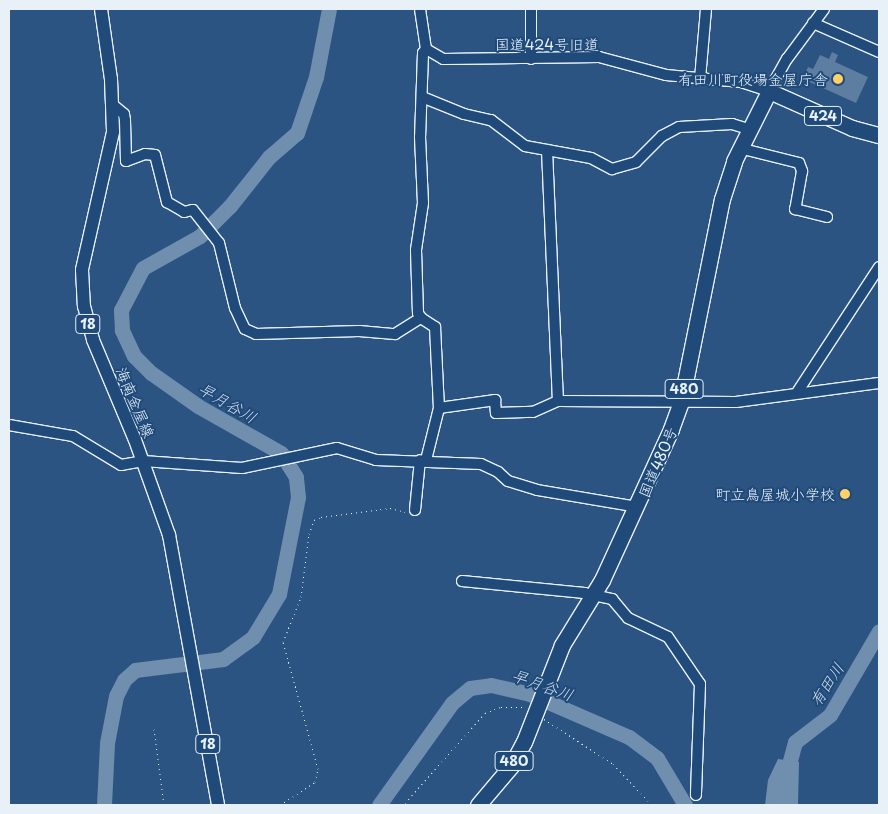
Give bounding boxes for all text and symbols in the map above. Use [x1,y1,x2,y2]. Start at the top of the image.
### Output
street label: 国道424号旧道 [495,35,599,53]
place label: 有田川町役場金屋庁舎 [678,70,828,88]
marker: 有田川町役場金屋庁舎 [832,73,844,85]
road number: 424 [803,104,843,128]
road number: 18 [74,312,102,336]
street label: 海南金屋線 [113,364,159,440]
water label: 早月谷川 [195,378,261,426]
road number: 480 [664,378,704,400]
street label: 国道480号 [634,424,680,500]
place label: 町立鳥屋城小学校 [715,485,835,503]
marker: 町立鳥屋城小学校 [839,488,851,500]
water label: 有田川 [805,659,847,709]
water label: 早月谷川 [510,664,576,704]
road number: 18 [194,732,222,756]
road number: 480 [494,749,534,772]

